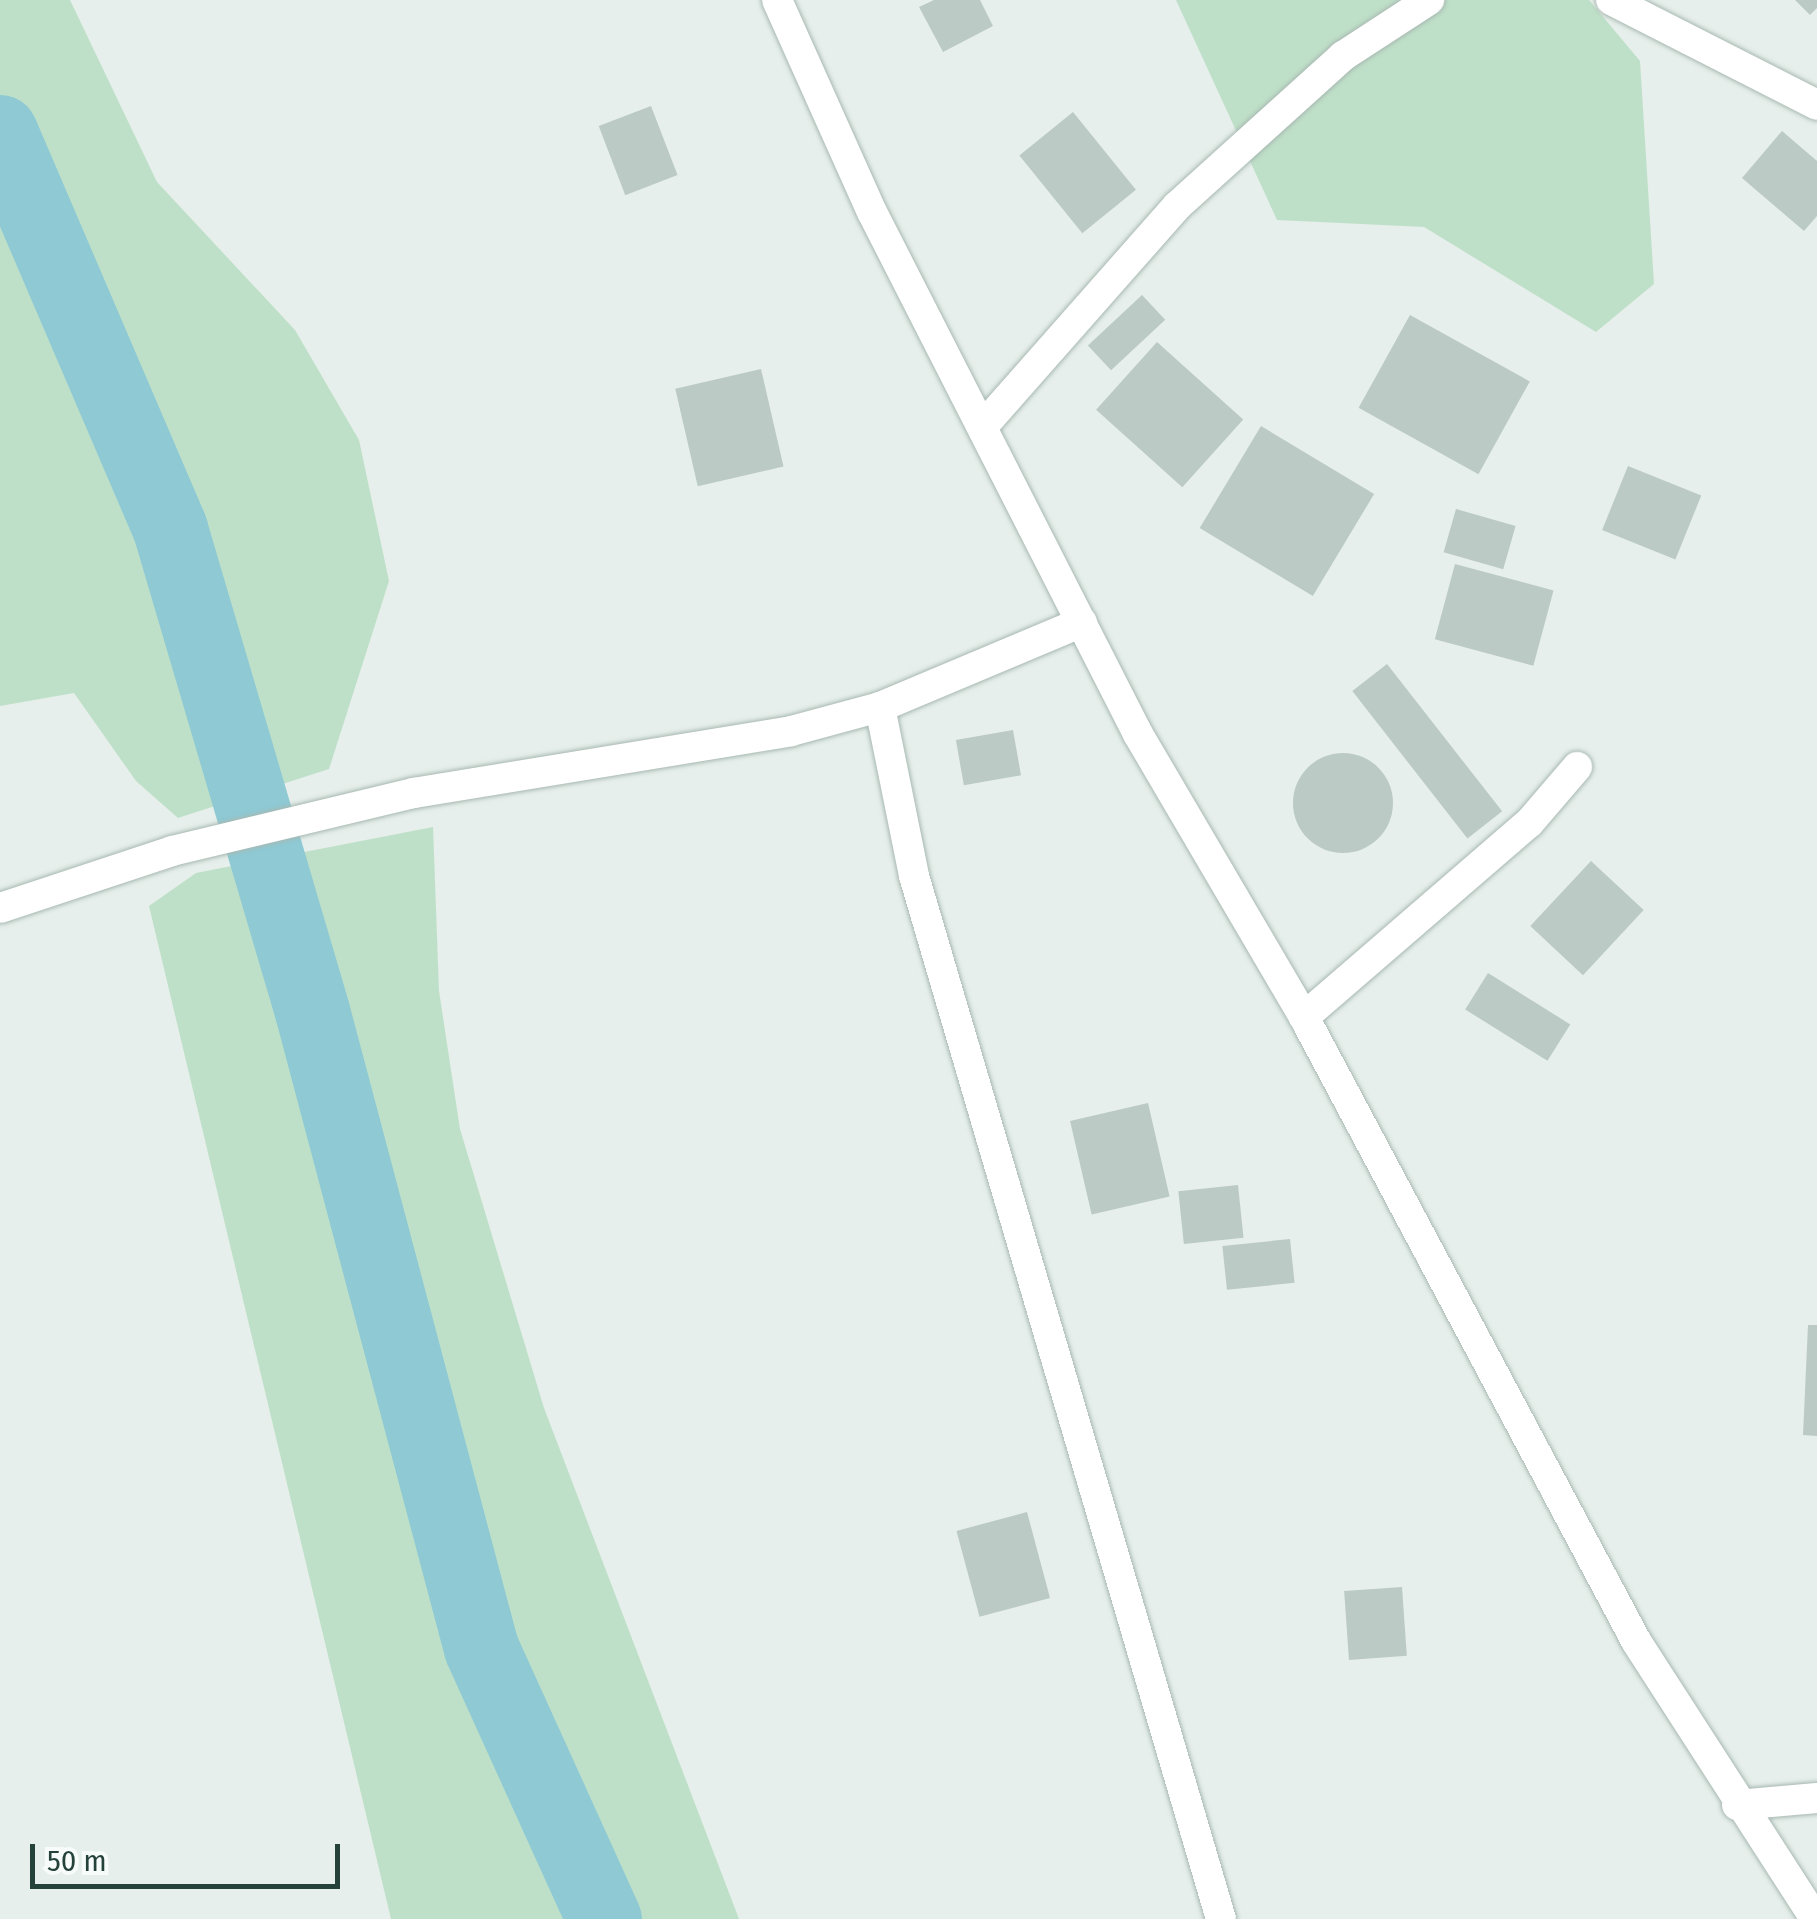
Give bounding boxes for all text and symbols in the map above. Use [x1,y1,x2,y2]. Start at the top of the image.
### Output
scale bar [35,1824,345,1886]
text: 50 m [47,1843,107,1879]

